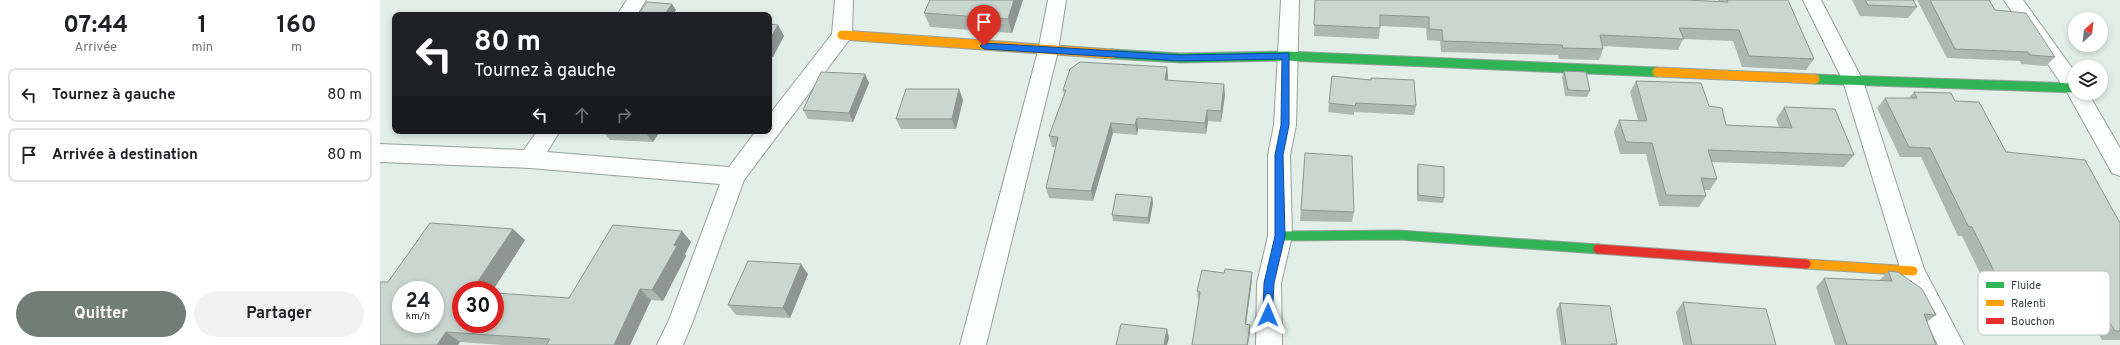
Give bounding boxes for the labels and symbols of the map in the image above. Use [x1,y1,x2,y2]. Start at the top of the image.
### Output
pin [967,5,1001,46]
north arrow [2068,12,2108,52]
legend [1978,271,2110,335]
text: Fluide [2011,279,2041,293]
speed limit sign: 30 [452,281,504,333]
position arrow [1247,294,1289,336]
text: Ralenti [2011,297,2046,311]
text: Bouchon [2011,315,2055,329]

